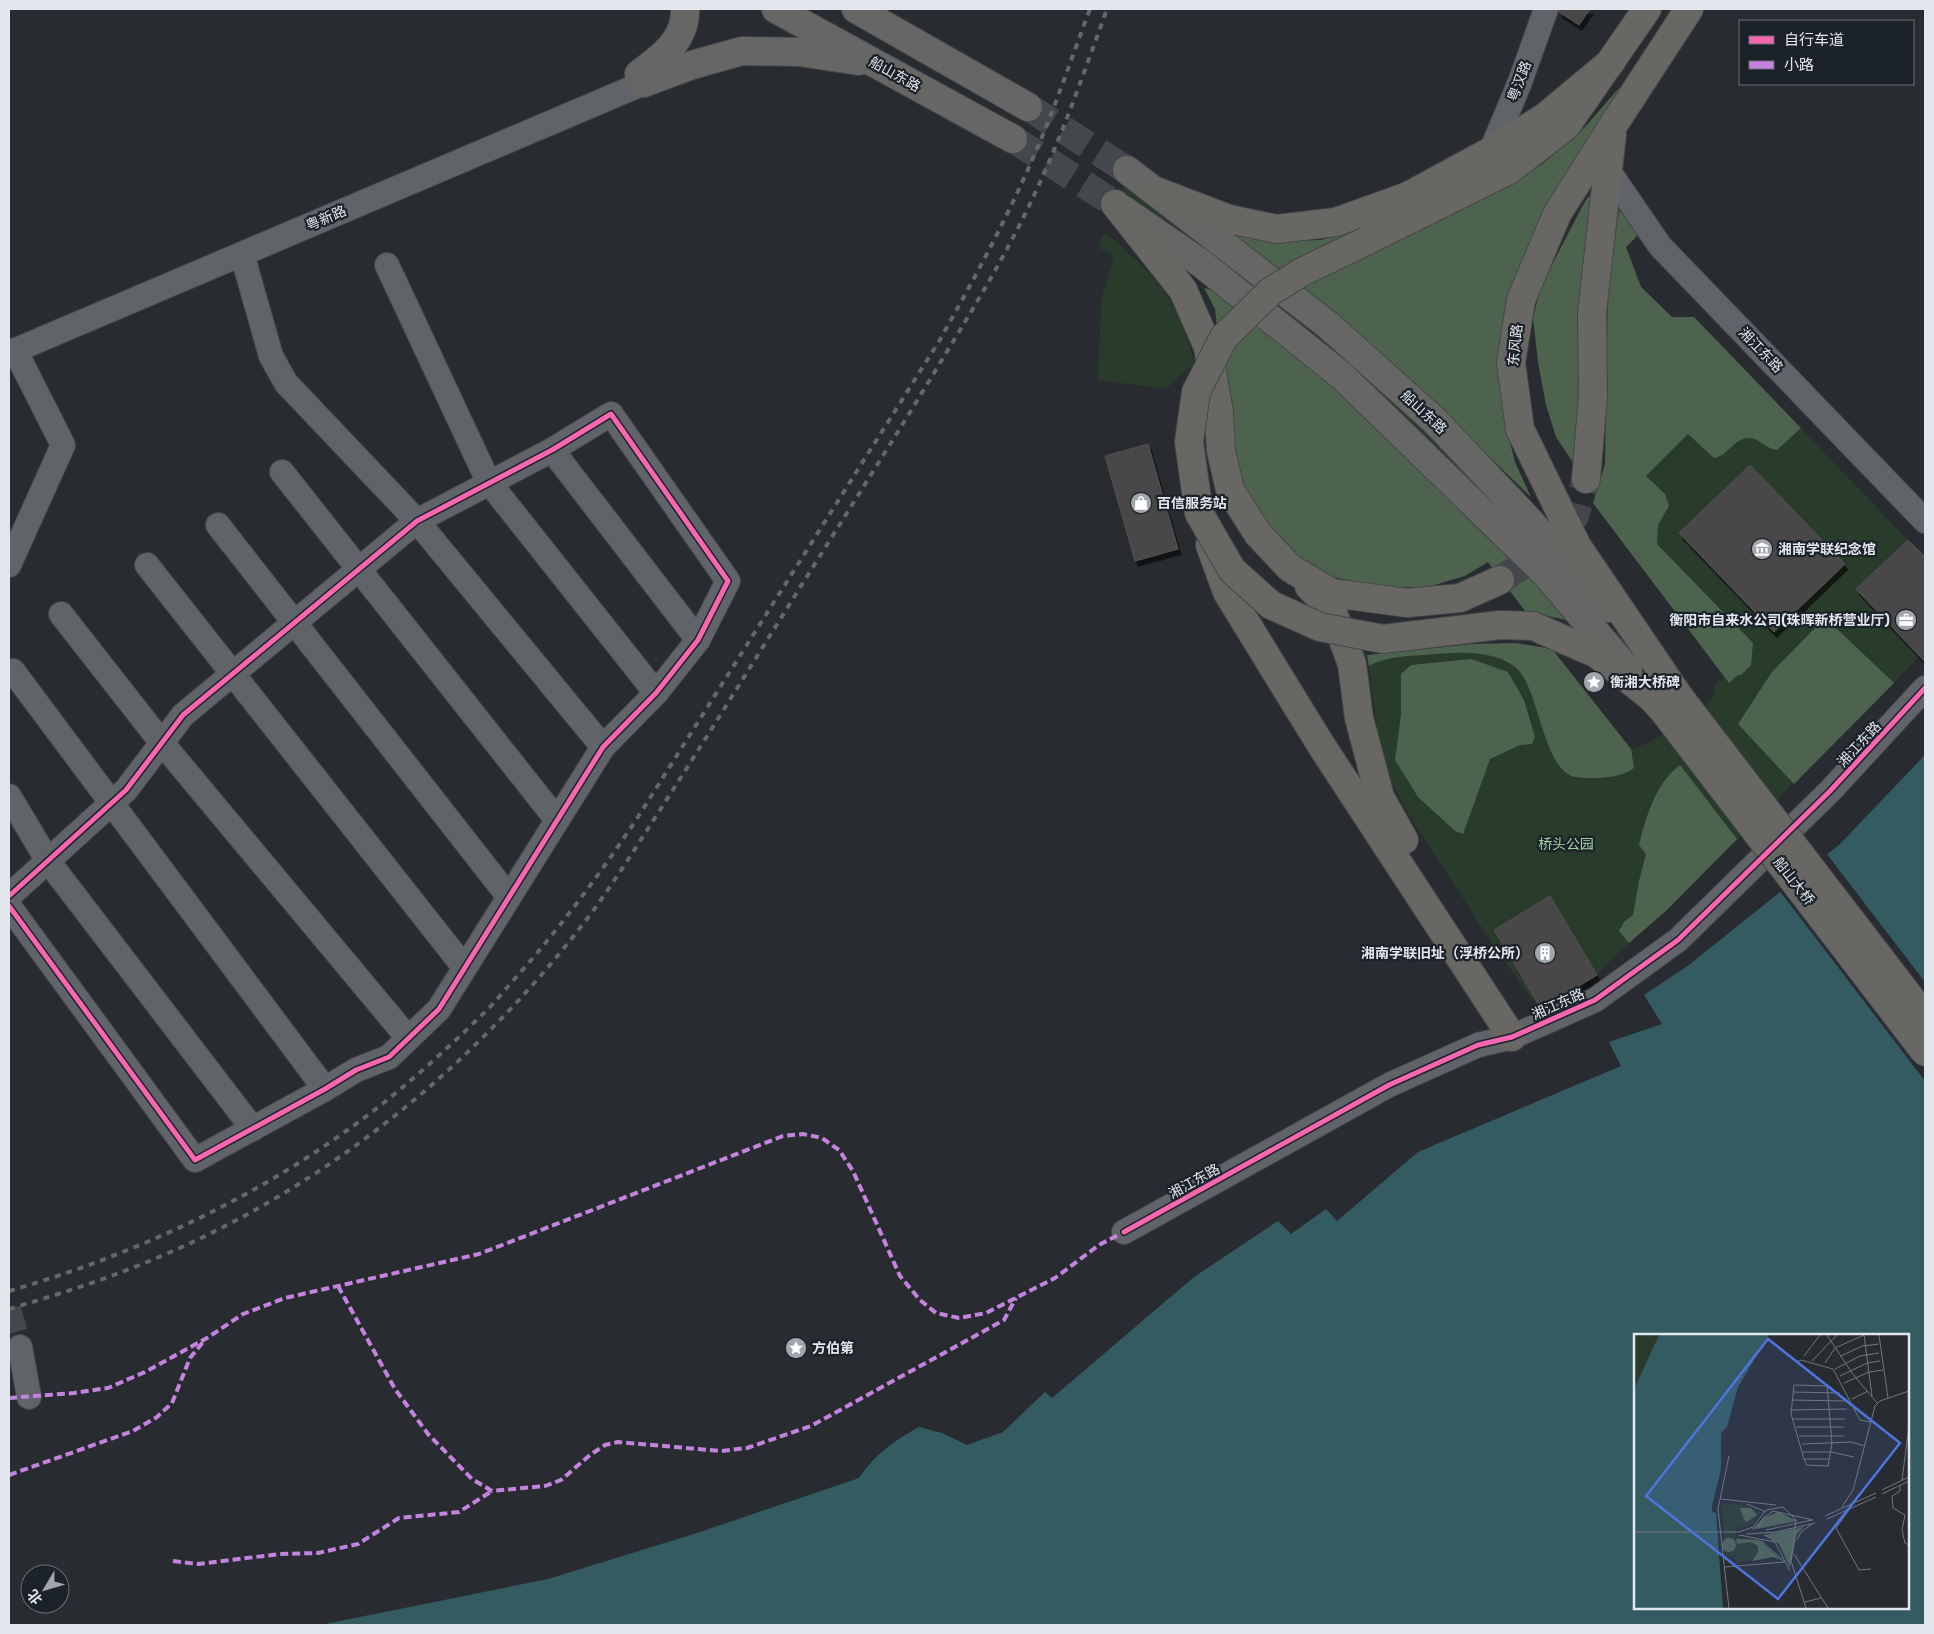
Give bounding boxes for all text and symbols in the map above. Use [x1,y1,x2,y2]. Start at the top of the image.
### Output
legend [1739,20,1914,85]
text: 自行车道 [1784,31,1844,49]
street label: 船山东路 [866,53,923,95]
text: 小路 [1784,56,1814,74]
street label: 粤汉路 [1504,59,1535,104]
street label: 粤新路 [304,202,349,234]
street label: 东风路 [1505,323,1526,367]
street label: 湘江东路 [1735,324,1786,376]
street label: 船山东路 [1397,387,1450,438]
shop icon: 百信服务站 [1129,491,1153,515]
place label: 百信服务站 [1157,495,1227,512]
museum icon: 湘南学联纪念馆 [1750,537,1774,561]
place label: 湘南学联纪念馆 [1778,541,1876,558]
office icon: 衡阳市自来水公司(珠晖新桥营业厅) [1894,608,1918,632]
place label: 衡阳市自来水公司(珠晖新桥营业厅) [1669,612,1890,629]
place icon: 衡湘大桥碑 [1582,670,1606,694]
place label: 衡湘大桥碑 [1610,674,1680,691]
street label: 湘江东路 [1834,718,1885,771]
park label: 桥头公园 [1538,836,1594,853]
street label: 船山大桥 [1770,854,1818,909]
building icon: 湘南学联旧址（浮桥公所） [1533,941,1557,965]
place label: 湘南学联旧址（浮桥公所） [1361,945,1529,962]
street label: 湘江东路 [1529,985,1587,1024]
street label: 湘江东路 [1166,1160,1223,1202]
inset map [1634,1334,1909,1609]
place icon: 方伯第 [784,1336,808,1360]
place label: 方伯第 [812,1340,854,1357]
north arrow [20,1564,70,1614]
text: 北 [24,1586,46,1607]

